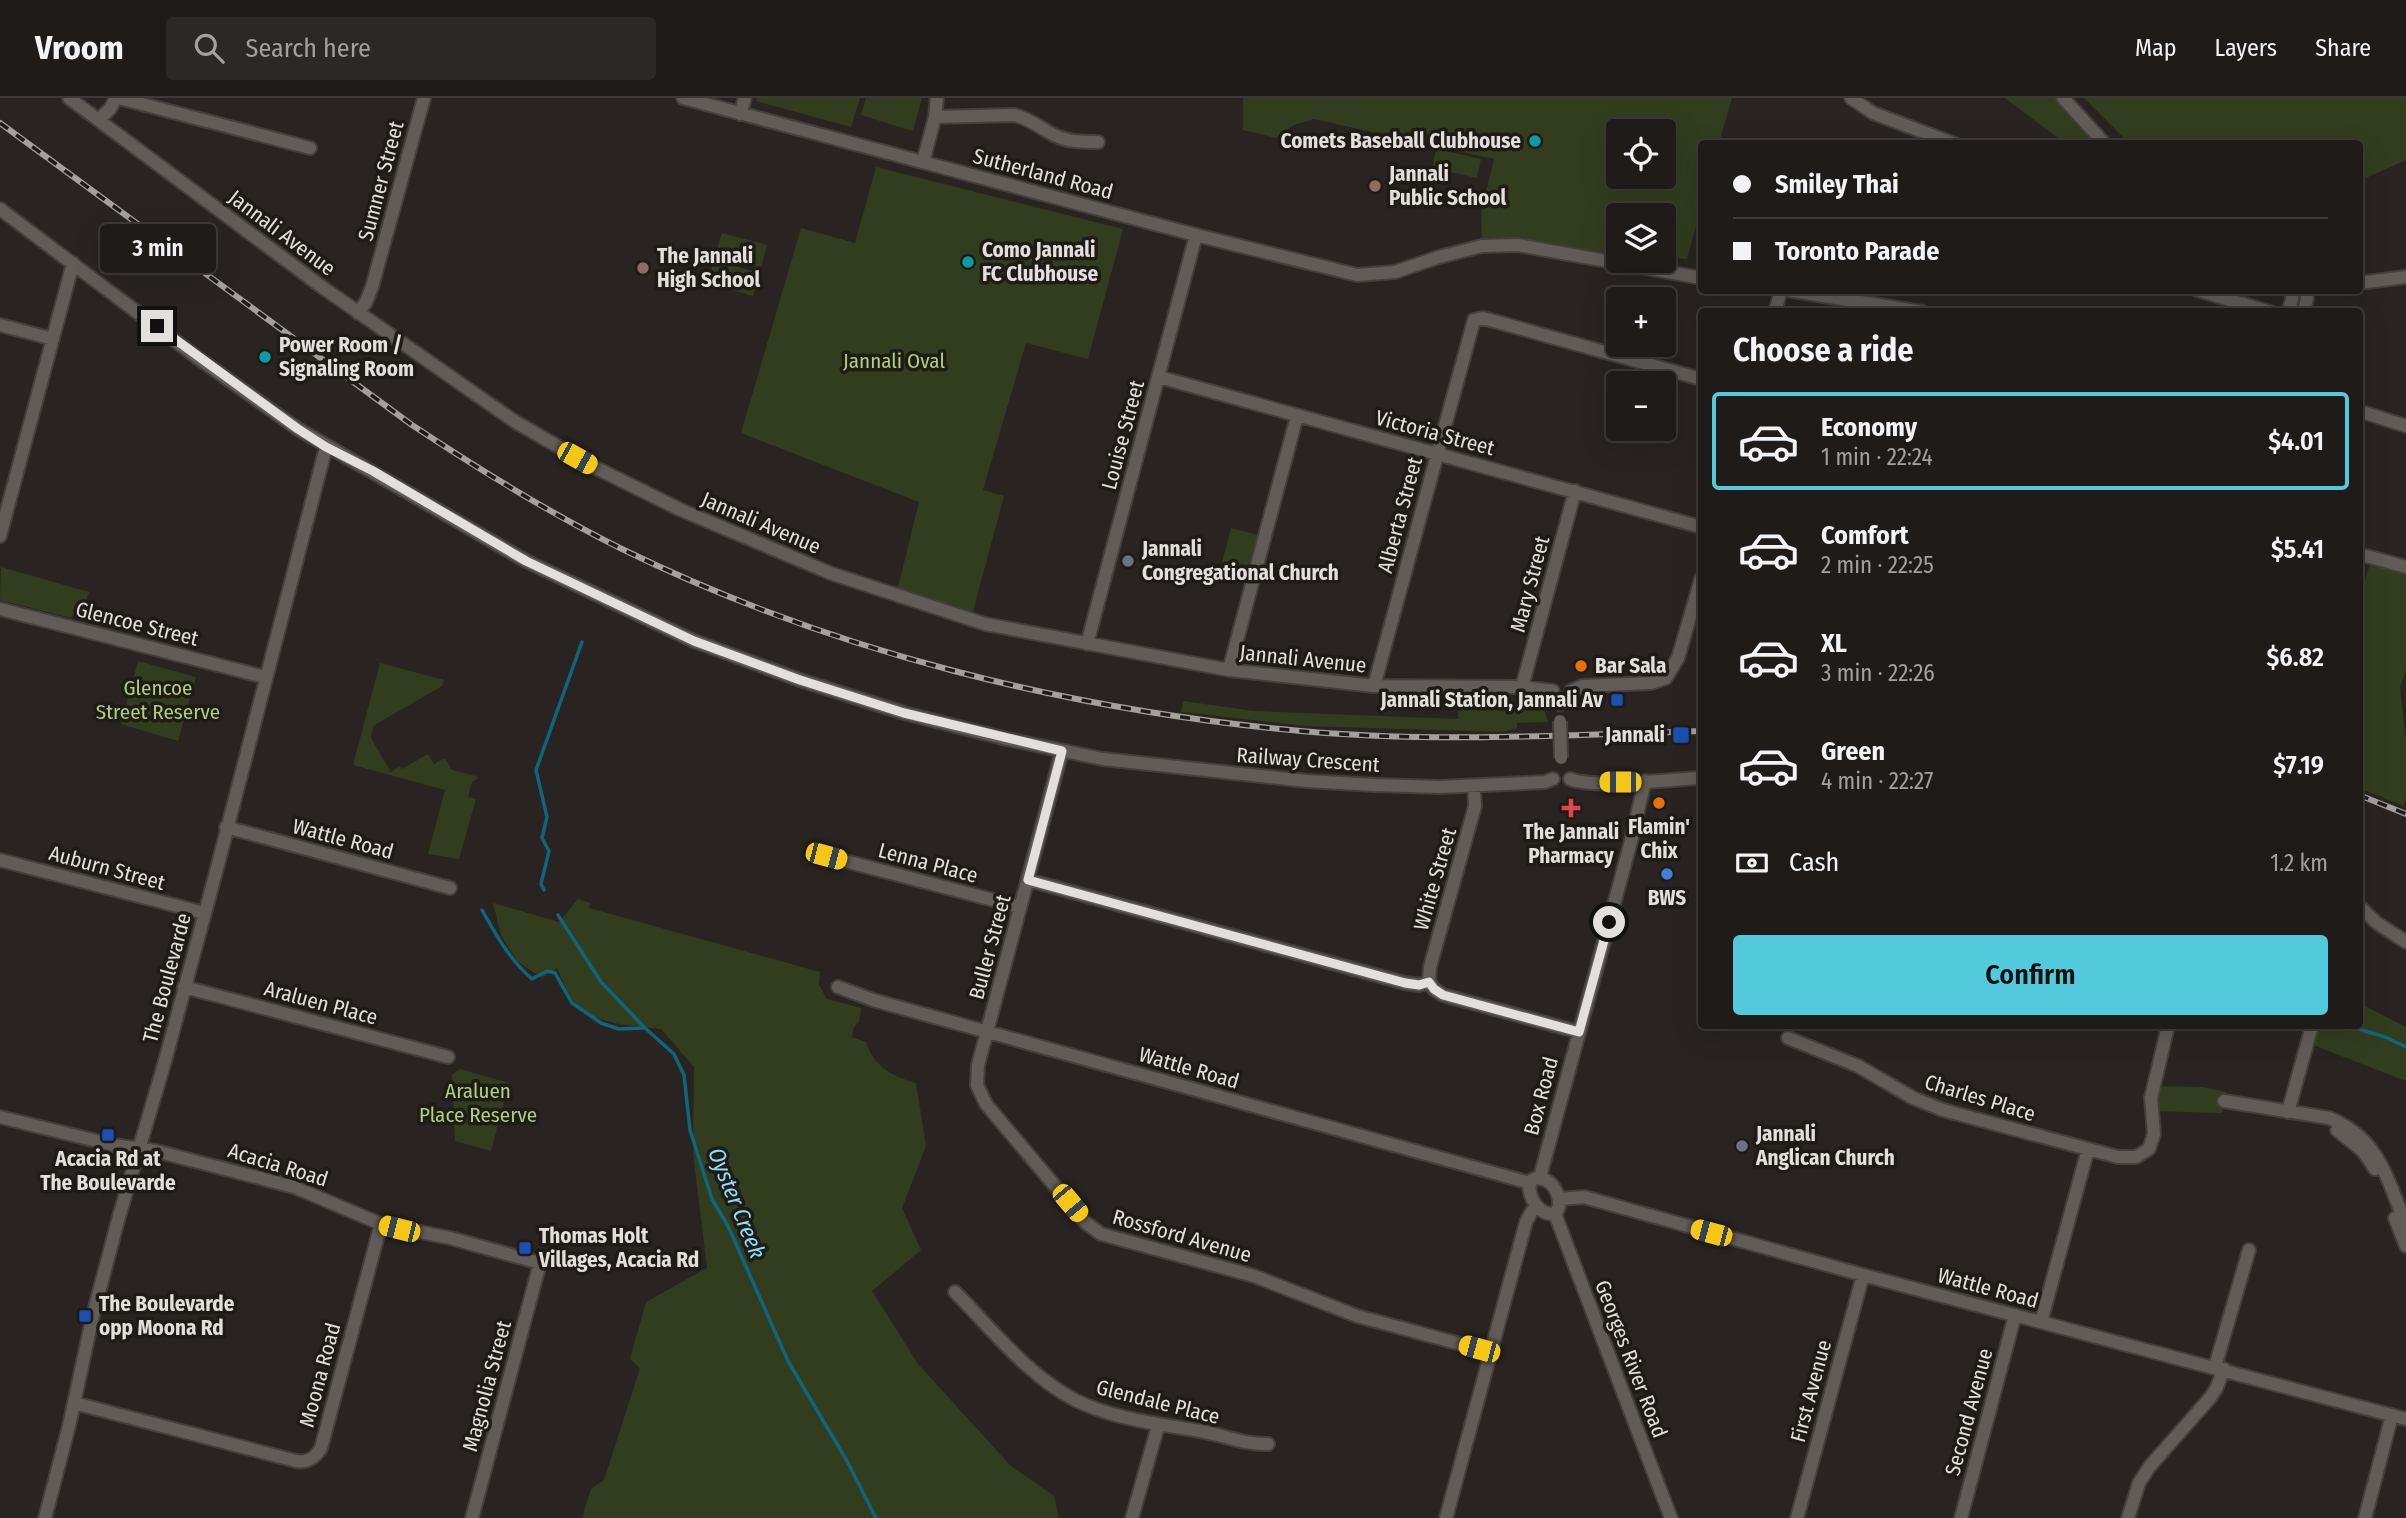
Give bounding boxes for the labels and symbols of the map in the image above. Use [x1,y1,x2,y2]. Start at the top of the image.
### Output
street label: Sumner Street [353,118,409,244]
place label: Comets Baseball Clubhouse [1281,128,1521,154]
marker: Comets Baseball Clubhouse [1527,133,1543,149]
street label: Sutherland Road [970,143,1116,205]
place label: Jannali Public School [1388,161,1506,211]
marker: Jannali Public School [1367,178,1383,194]
street label: Jannali Avenue [223,184,341,282]
callout: 3 min [99,224,215,274]
place label: Como Jannali FC Clubhouse [982,237,1098,287]
place label: The Jannali High School [657,243,760,293]
marker: Como Jannali FC Clubhouse [960,254,976,270]
marker: The Jannali High School [635,260,651,276]
route end [141,310,173,342]
place label: Power Room / Signaling Room [279,332,414,382]
park label: Jannali Oval [843,348,945,374]
marker: Power Room / Signaling Room [257,349,273,365]
street label: Louise Street [1096,377,1150,492]
street label: Victoria Street [1373,405,1497,461]
car [554,439,601,477]
street label: Alberta Street [1372,454,1428,576]
street label: Jannali Avenue [697,486,825,560]
street label: Mary Street [1505,533,1555,635]
place label: Jannali Congregational Church [1141,536,1339,586]
marker: Jannali Congregational Church [1120,553,1136,569]
street label: Glencoe Street [73,596,201,652]
street label: Jannali Avenue [1238,639,1368,679]
place label: Bar Sala [1595,653,1666,679]
marker: Bar Sala [1573,658,1589,674]
park label: Glencoe Street Reserve [96,675,220,725]
place label: Jannali Station, Jannali Av [1379,687,1603,713]
marker: Jannali Station, Jannali Av [1609,692,1625,708]
place label: Jannali [1604,722,1665,748]
marker: Jannali [1671,725,1691,745]
street label: Railway Crescent [1236,742,1381,778]
car [1600,772,1642,793]
marker: Flamin' Chix [1651,795,1667,811]
marker: The Jannali Pharmacy [1563,800,1579,816]
street label: Wattle Road [290,813,396,865]
place label: Flamin' Chix [1628,814,1690,864]
place label: The Jannali Pharmacy [1523,819,1619,869]
street label: White Street [1408,825,1462,933]
street label: Lenna Place [875,837,981,889]
street label: Auburn Street [46,840,168,896]
car [803,840,850,872]
marker: BWS [1659,866,1675,882]
place label: BWS [1648,885,1686,911]
street label: Buller Street [964,891,1017,1002]
route start [1593,906,1625,938]
street label: The Boulevarde [137,910,197,1046]
street label: Araluen Place [262,975,380,1031]
street label: Wattle Road [1136,1041,1242,1095]
street label: Box Road [1518,1054,1564,1138]
street label: Charles Place [1922,1069,2038,1127]
park label: Araluen Place Reserve [419,1078,537,1128]
place label: Jannali Anglican Church [1755,1121,1895,1171]
marker: Acacia Rd at The Boulevarde [100,1127,116,1143]
street label: Acacia Road [225,1137,331,1193]
marker: Jannali Anglican Church [1734,1138,1750,1154]
water label: Oyster Creek [702,1144,772,1262]
place label: Acacia Rd at The Boulevarde [40,1146,176,1196]
car [1049,1180,1092,1226]
street label: Rossford Avenue [1110,1204,1254,1268]
car [377,1214,422,1244]
car [1688,1217,1735,1249]
place label: Thomas Holt Villages, Acacia Rd [538,1223,699,1273]
marker: Thomas Holt Villages, Acacia Rd [517,1240,533,1256]
street label: Wattle Road [1935,1262,2041,1314]
street label: Georges River Road [1589,1277,1673,1441]
place label: The Boulevarde opp Moona Rd [99,1291,235,1341]
marker: The Boulevarde opp Moona Rd [77,1308,93,1324]
street label: Magnolia Street [457,1317,517,1454]
street label: Moona Road [294,1320,346,1430]
car [1456,1333,1503,1365]
street label: First Avenue [1785,1337,1837,1445]
street label: Second Avenue [1940,1345,1998,1479]
street label: Glendale Place [1093,1374,1223,1430]

